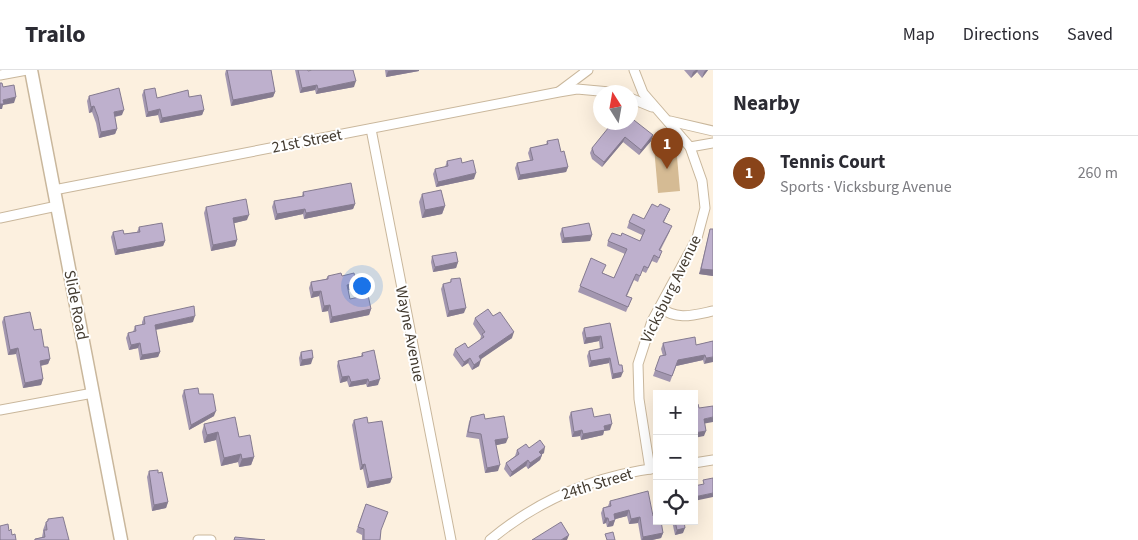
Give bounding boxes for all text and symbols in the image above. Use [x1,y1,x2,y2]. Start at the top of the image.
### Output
text: Trailo [25,17,86,52]
text: Map [903,22,935,47]
text: Directions [963,22,1039,47]
text: Saved [1067,22,1113,47]
north arrow [593,85,638,130]
text: Nearby [733,88,800,118]
street label: 21st Street [270,123,345,159]
pin: 1 [651,128,683,169]
text: Tennis Court [780,149,885,176]
text: 1 [745,162,753,184]
text: 260 m [1078,162,1118,184]
text: Sports · Vicksburg Avenue [780,176,952,198]
street label: Vicksburg Avenue [635,231,707,347]
street label: Slide Road [58,268,94,342]
your location [349,273,375,299]
street label: Wayne Avenue [390,284,430,384]
map controls [653,390,698,525]
button: + [653,390,698,435]
button: − [653,435,698,480]
street label: 24th Street [559,463,636,505]
button: locate [653,480,698,525]

